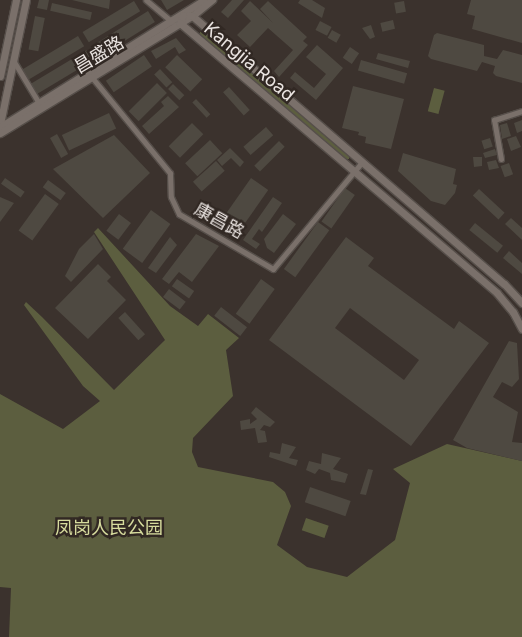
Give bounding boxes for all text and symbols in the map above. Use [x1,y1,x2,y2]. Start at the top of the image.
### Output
street label: Kangjia Road [199,18,299,106]
street label: 昌盛路 [70,32,128,78]
street label: 康昌路 [190,198,248,244]
park label: 凤岗人民公园 [55,517,163,539]

